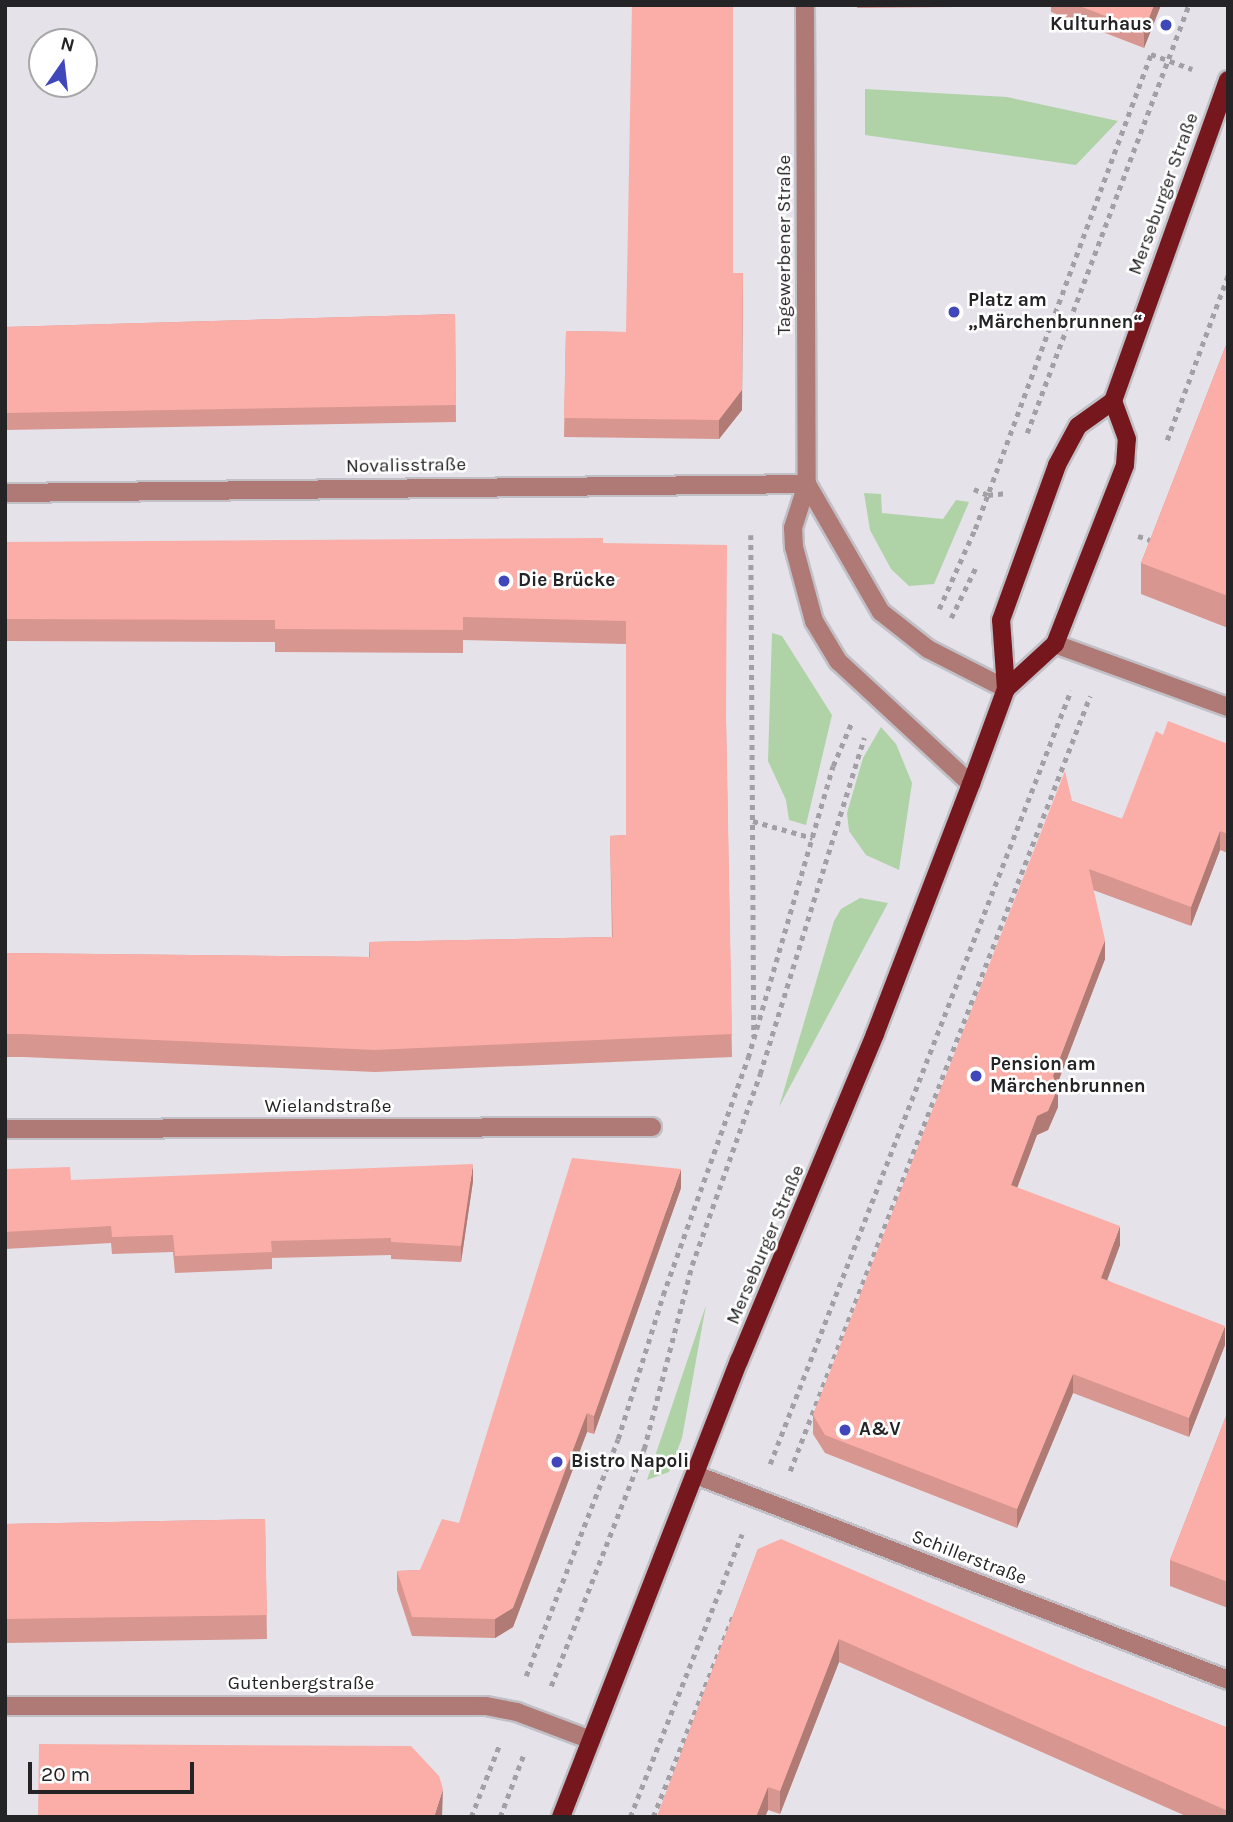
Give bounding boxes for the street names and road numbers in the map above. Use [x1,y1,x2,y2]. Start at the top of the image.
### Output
street label: Merseburger Straße [1124,110,1204,278]
street label: Tagewerbener Straße [774,155,796,335]
street label: Novalisstraße [346,454,466,478]
street label: Wielandstraße [265,1096,391,1118]
street label: Merseburger Straße [722,1162,810,1328]
street label: Schillerstraße [908,1526,1030,1590]
street label: Gutenbergstraße [228,1673,374,1695]

